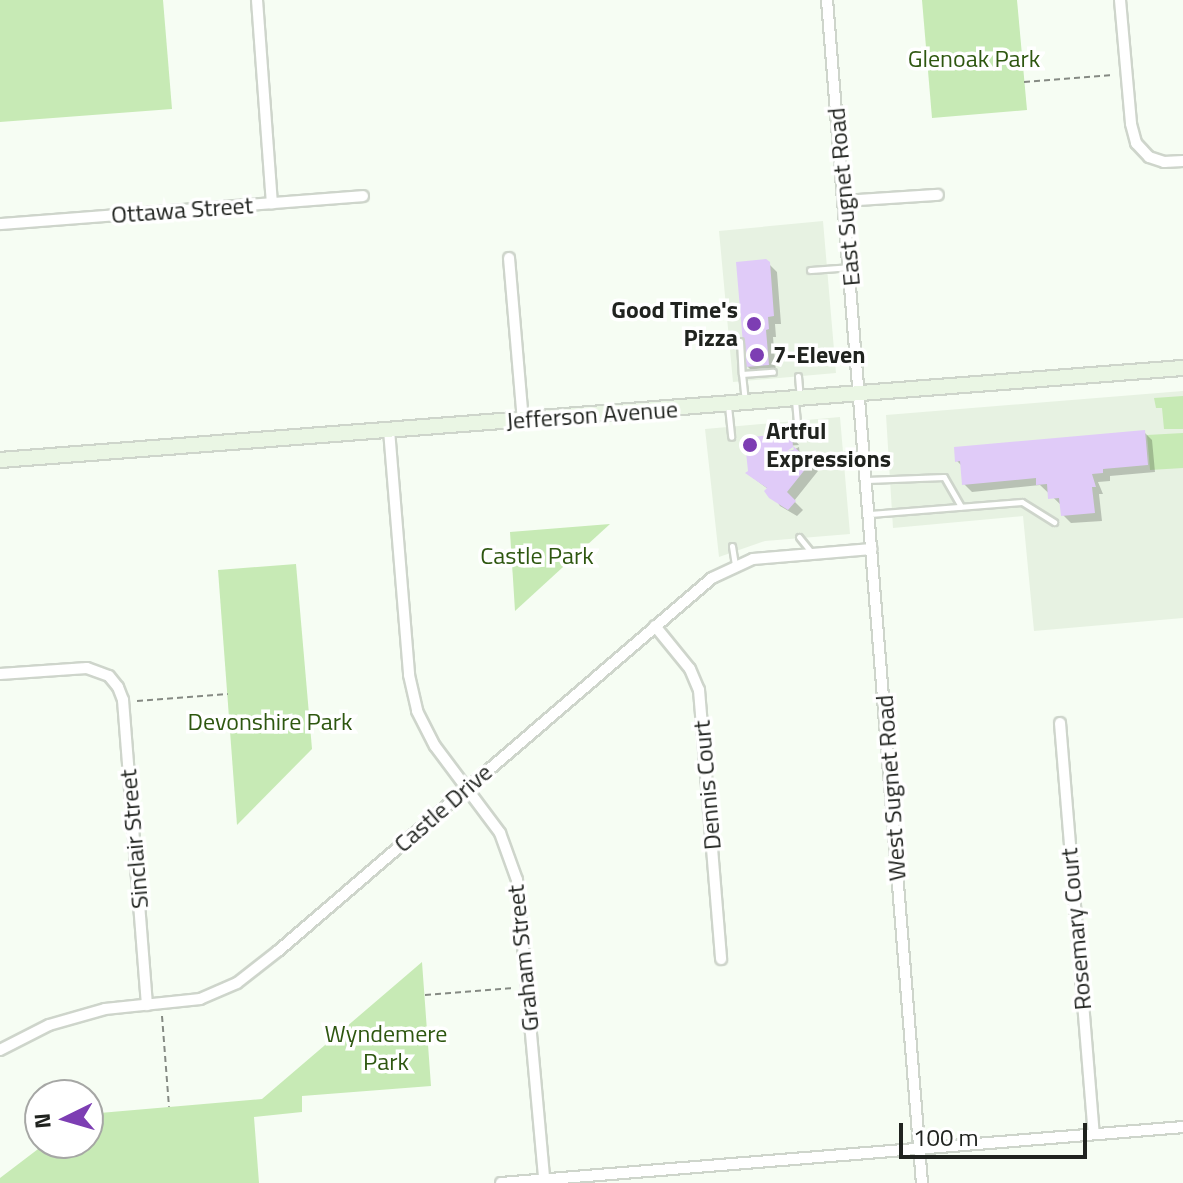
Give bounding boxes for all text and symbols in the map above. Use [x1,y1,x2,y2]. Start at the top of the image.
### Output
park label: Glenoak Park [908,45,1040,73]
street label: East Sugnet Road [822,107,866,287]
street label: Ottawa Street [110,191,254,229]
place label: Good Time's Pizza [611,296,738,352]
marker: Good Time's Pizza [745,315,763,333]
place label: 7-Eleven [773,341,865,369]
marker: 7-Eleven [748,346,766,364]
street label: Jefferson Avenue [505,395,679,435]
place label: Artful Expressions [766,417,891,473]
marker: Artful Expressions [741,436,759,454]
park label: Castle Park [480,542,594,570]
street label: West Sugnet Road [870,694,912,882]
park label: Devonshire Park [188,708,352,736]
street label: Dennis Court [687,719,727,851]
street label: Castle Drive [388,758,498,858]
street label: Sinclair Street [114,768,154,910]
street label: Rosemary Court [1055,847,1097,1011]
street label: Graham Street [501,883,545,1033]
park label: Wyndemere Park [325,1020,447,1076]
north arrow [24,1079,104,1159]
scale bar [903,1107,1091,1157]
text: N [24,1112,60,1130]
text: 100 m [913,1119,979,1155]

